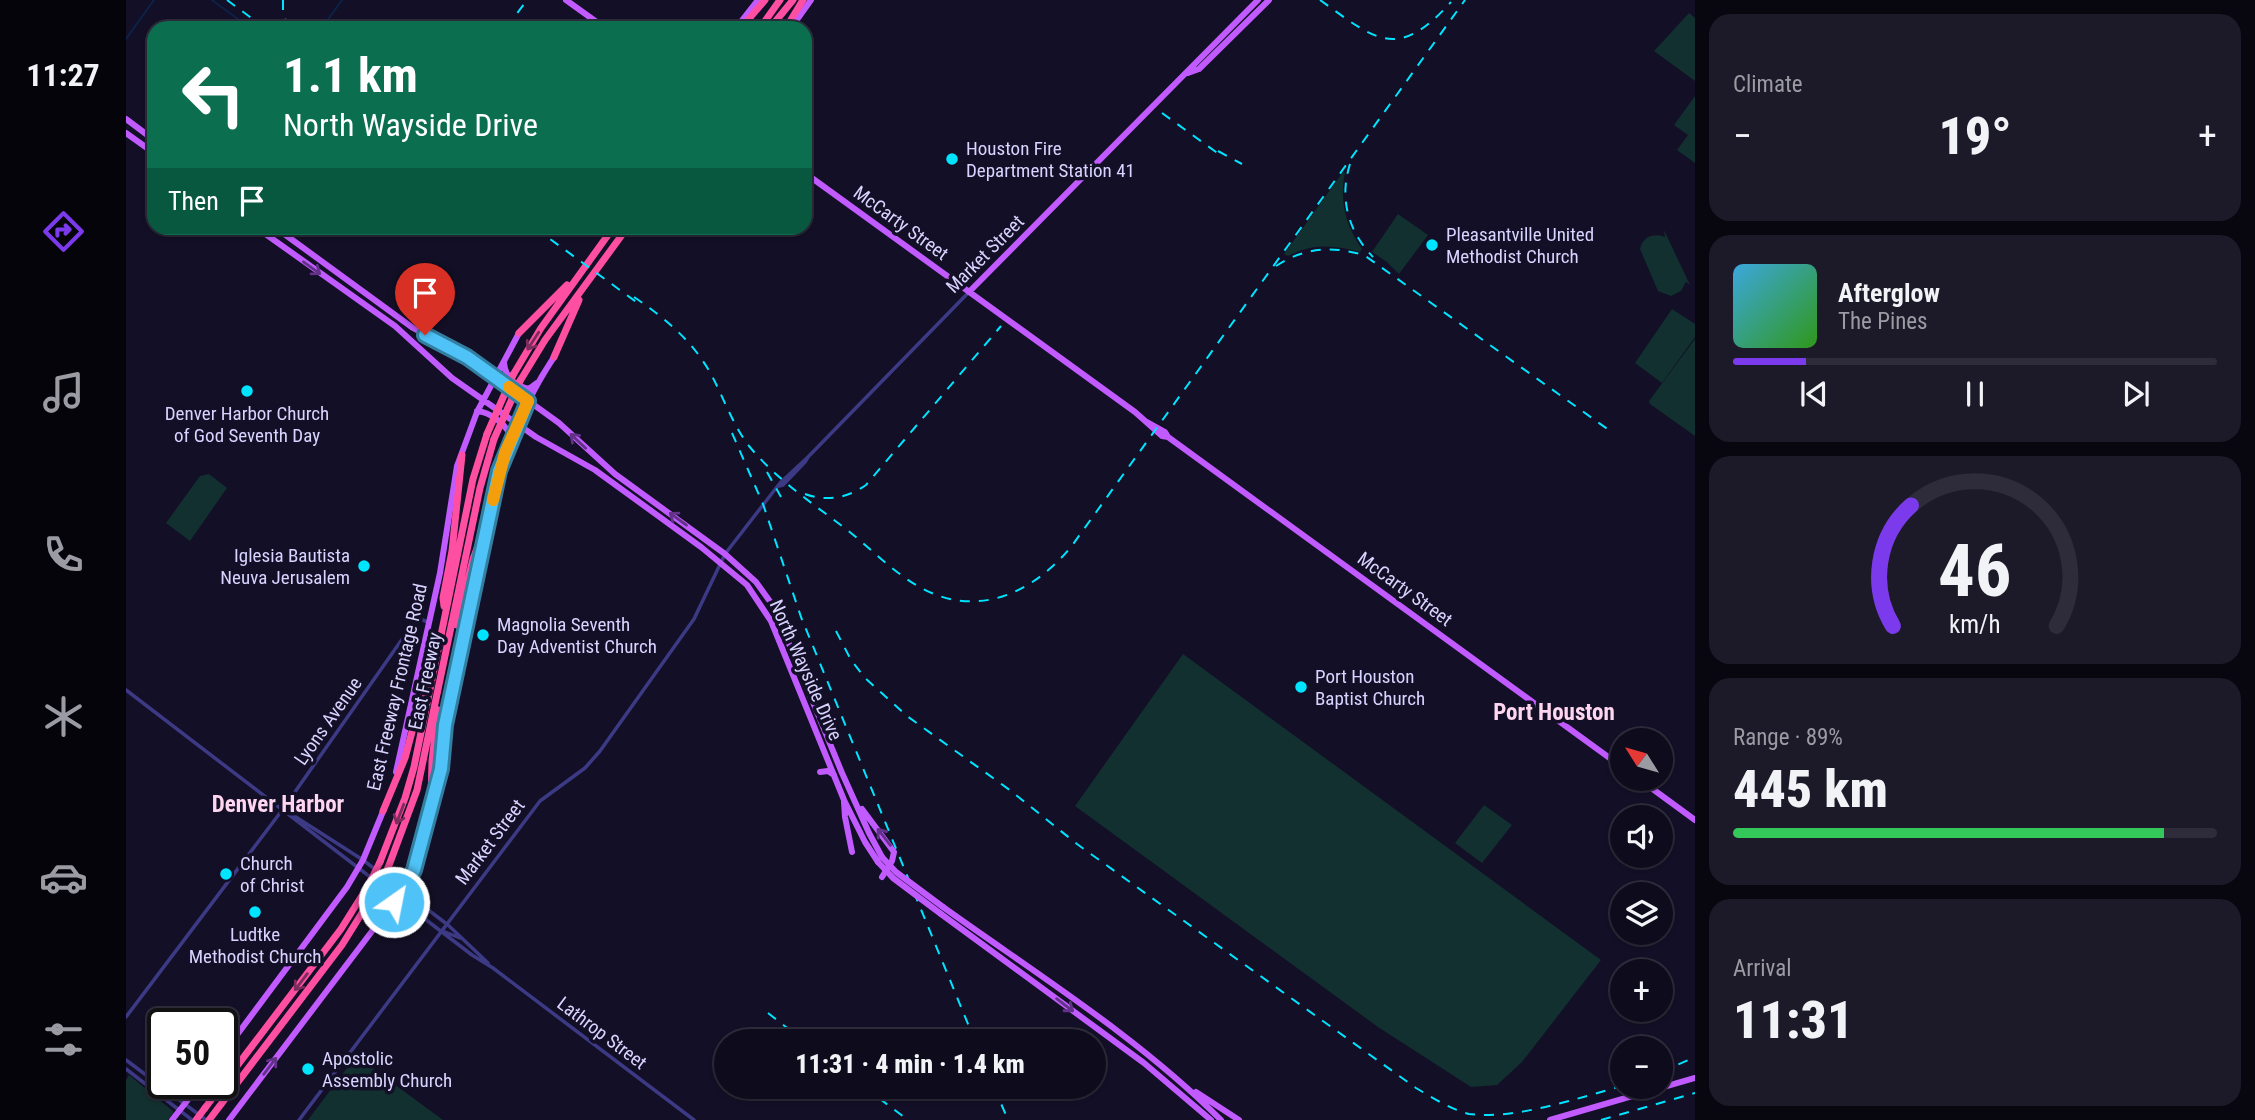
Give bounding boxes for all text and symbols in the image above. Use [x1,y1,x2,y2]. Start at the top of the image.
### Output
text: 1.1 km [283,47,418,104]
icon: left [168,49,259,140]
text: 11:27 [26,56,100,94]
text: Climate [1733,71,1803,98]
text: North Wayside Drive [283,106,538,144]
text: 19° [1938,106,2012,167]
text: − [1733,114,1752,158]
text: + [2198,114,2217,158]
place label: Houston Fire Department Station 41 [966,137,1135,182]
marker: Houston Fire Department Station 41 [944,151,960,167]
street label: McCarty Street [849,181,953,265]
icon: arrive [233,182,271,220]
text: Then [168,186,219,216]
icon: directions [39,207,88,256]
street label: Market Street [941,210,1029,298]
place label: Pleasantville United Methodist Church [1446,223,1594,268]
marker: Pleasantville United Methodist Church [1424,237,1440,253]
one-way arrow [302,260,321,275]
pin [395,263,455,335]
icon: arrive [406,274,444,312]
text: Afterglow [1838,278,1940,308]
text: The Pines [1838,308,1928,335]
one-way arrow [525,330,539,350]
icon: music [39,368,88,417]
icon: previous [1795,375,1833,413]
icon: pause [1956,375,1994,413]
icon: next [2117,375,2155,413]
marker: Denver Harbor Church of God Seventh Day [239,383,255,399]
place label: Denver Harbor Church of God Seventh Day [165,402,329,447]
one-way arrow [570,432,587,449]
one-way arrow [669,512,688,526]
text: 46 [1938,528,2012,614]
icon: phone [39,530,88,579]
place label: Iglesia Bautista Neuva Jerusalem [220,544,350,589]
street label: McCarty Street [1353,547,1457,631]
marker: Iglesia Bautista Neuva Jerusalem [356,558,372,574]
street label: East Freeway Frontage Road [362,581,432,793]
street label: North Wayside Drive [765,596,847,744]
text: km/h [1949,610,2001,639]
place label: Magnolia Seventh Day Adventist Church [497,613,657,658]
marker: Magnolia Seventh Day Adventist Church [475,627,491,643]
street label: East Freeway [403,630,447,732]
place label: Port Houston Baptist Church [1315,665,1425,710]
street label: Lyons Avenue [289,673,367,769]
marker: Port Houston Baptist Church [1293,679,1309,695]
icon: climate [39,692,88,741]
district label: Port Houston [1493,699,1615,726]
text: Range · 89% [1733,724,1843,751]
north arrow [1610,728,1673,791]
map controls [1610,728,1673,1099]
text: 445 km [1733,759,1888,820]
district label: Denver Harbor [212,791,345,818]
street label: Market Street [450,795,530,889]
one-way arrow [392,802,405,824]
button: sound [1610,805,1673,868]
one-way arrow [876,828,891,847]
place label: Church of Christ [240,852,304,897]
icon: car [39,853,88,902]
position arrow [357,865,431,939]
marker: Church of Christ [218,866,234,882]
button: layers [1610,882,1673,945]
marker: Ludtke Methodist Church [247,904,263,920]
place label: Ludtke Methodist Church [189,923,321,968]
text: Arrival [1733,955,1792,982]
button: + [1610,959,1673,1022]
one-way arrow [294,972,308,991]
text: 11:31 [1733,990,1853,1051]
street label: Lathrop Street [553,992,651,1074]
one-way arrow [1055,997,1074,1012]
speed limit sign: 50 [147,1008,238,1099]
icon: filters [39,1015,88,1064]
button: − [1610,1036,1673,1099]
place label: Apostolic Assembly Church [322,1047,452,1092]
text: 11:31 · 4 min · 1.4 km [795,1049,1025,1079]
one-way arrow [263,1057,278,1075]
marker: Apostolic Assembly Church [300,1061,316,1077]

